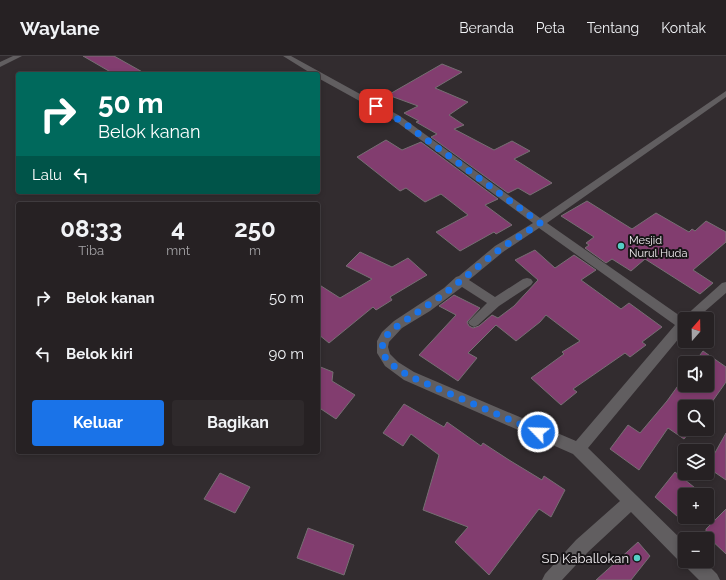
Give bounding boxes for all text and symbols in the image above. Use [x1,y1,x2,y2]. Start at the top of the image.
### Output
text: Waylane [20,17,100,39]
text: Beranda [459,20,514,36]
text: Peta [536,20,565,36]
text: Tentang [587,20,639,36]
text: Kontak [661,20,706,36]
text: 50 m [98,87,164,120]
icon: right [32,88,84,140]
pin [359,89,393,123]
icon: arrive [365,95,387,117]
text: Belok kanan [98,121,200,142]
icon: left [70,164,92,186]
text: Lalu [32,166,62,184]
text: 08:33 [60,214,122,243]
text: 4 [171,214,185,243]
text: 250 [234,214,276,243]
place label: Mesjid Nurul Huda [629,234,687,260]
marker: Mesjid Nurul Huda [616,241,626,251]
text: Tiba [78,243,104,258]
text: mnt [166,243,190,258]
text: m [249,243,261,258]
icon: right [32,287,54,309]
text: Belok kanan [66,289,155,307]
text: 50 m [269,289,304,307]
north arrow [678,312,714,348]
map controls [678,312,714,568]
icon: left [32,343,54,365]
text: Belok kiri [66,345,133,363]
text: 90 m [268,345,304,363]
button: sound [678,356,714,392]
button: Keluar [32,400,164,446]
button: Bagikan [172,400,304,446]
button: search [678,400,714,436]
position arrow [517,411,559,453]
button: layers [678,444,714,480]
button: + [678,488,714,524]
button: − [678,532,714,568]
place label: SD Kaballokan [542,551,629,566]
marker: SD Kaballokan [632,553,642,563]

